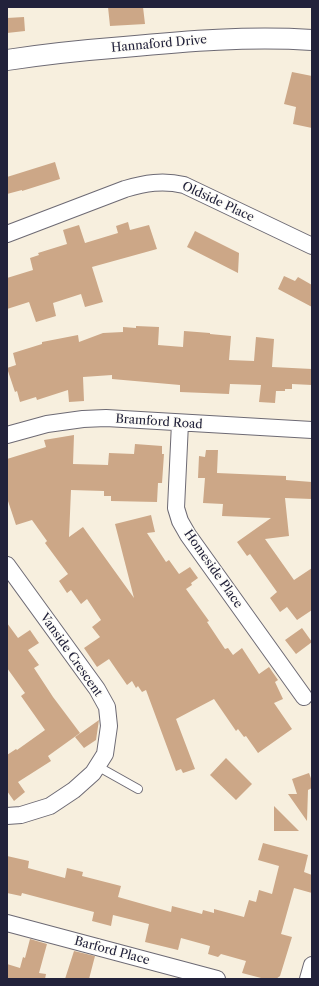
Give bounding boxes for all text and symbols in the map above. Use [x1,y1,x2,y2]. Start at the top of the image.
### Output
street label: Hannaford Drive [111,33,207,55]
street label: Oldside Place [180,179,256,225]
street label: Bramford Road [115,412,203,432]
street label: Homeside Place [181,527,245,611]
street label: Vanside Crescent [37,611,105,699]
street label: Barford Place [73,934,151,968]

